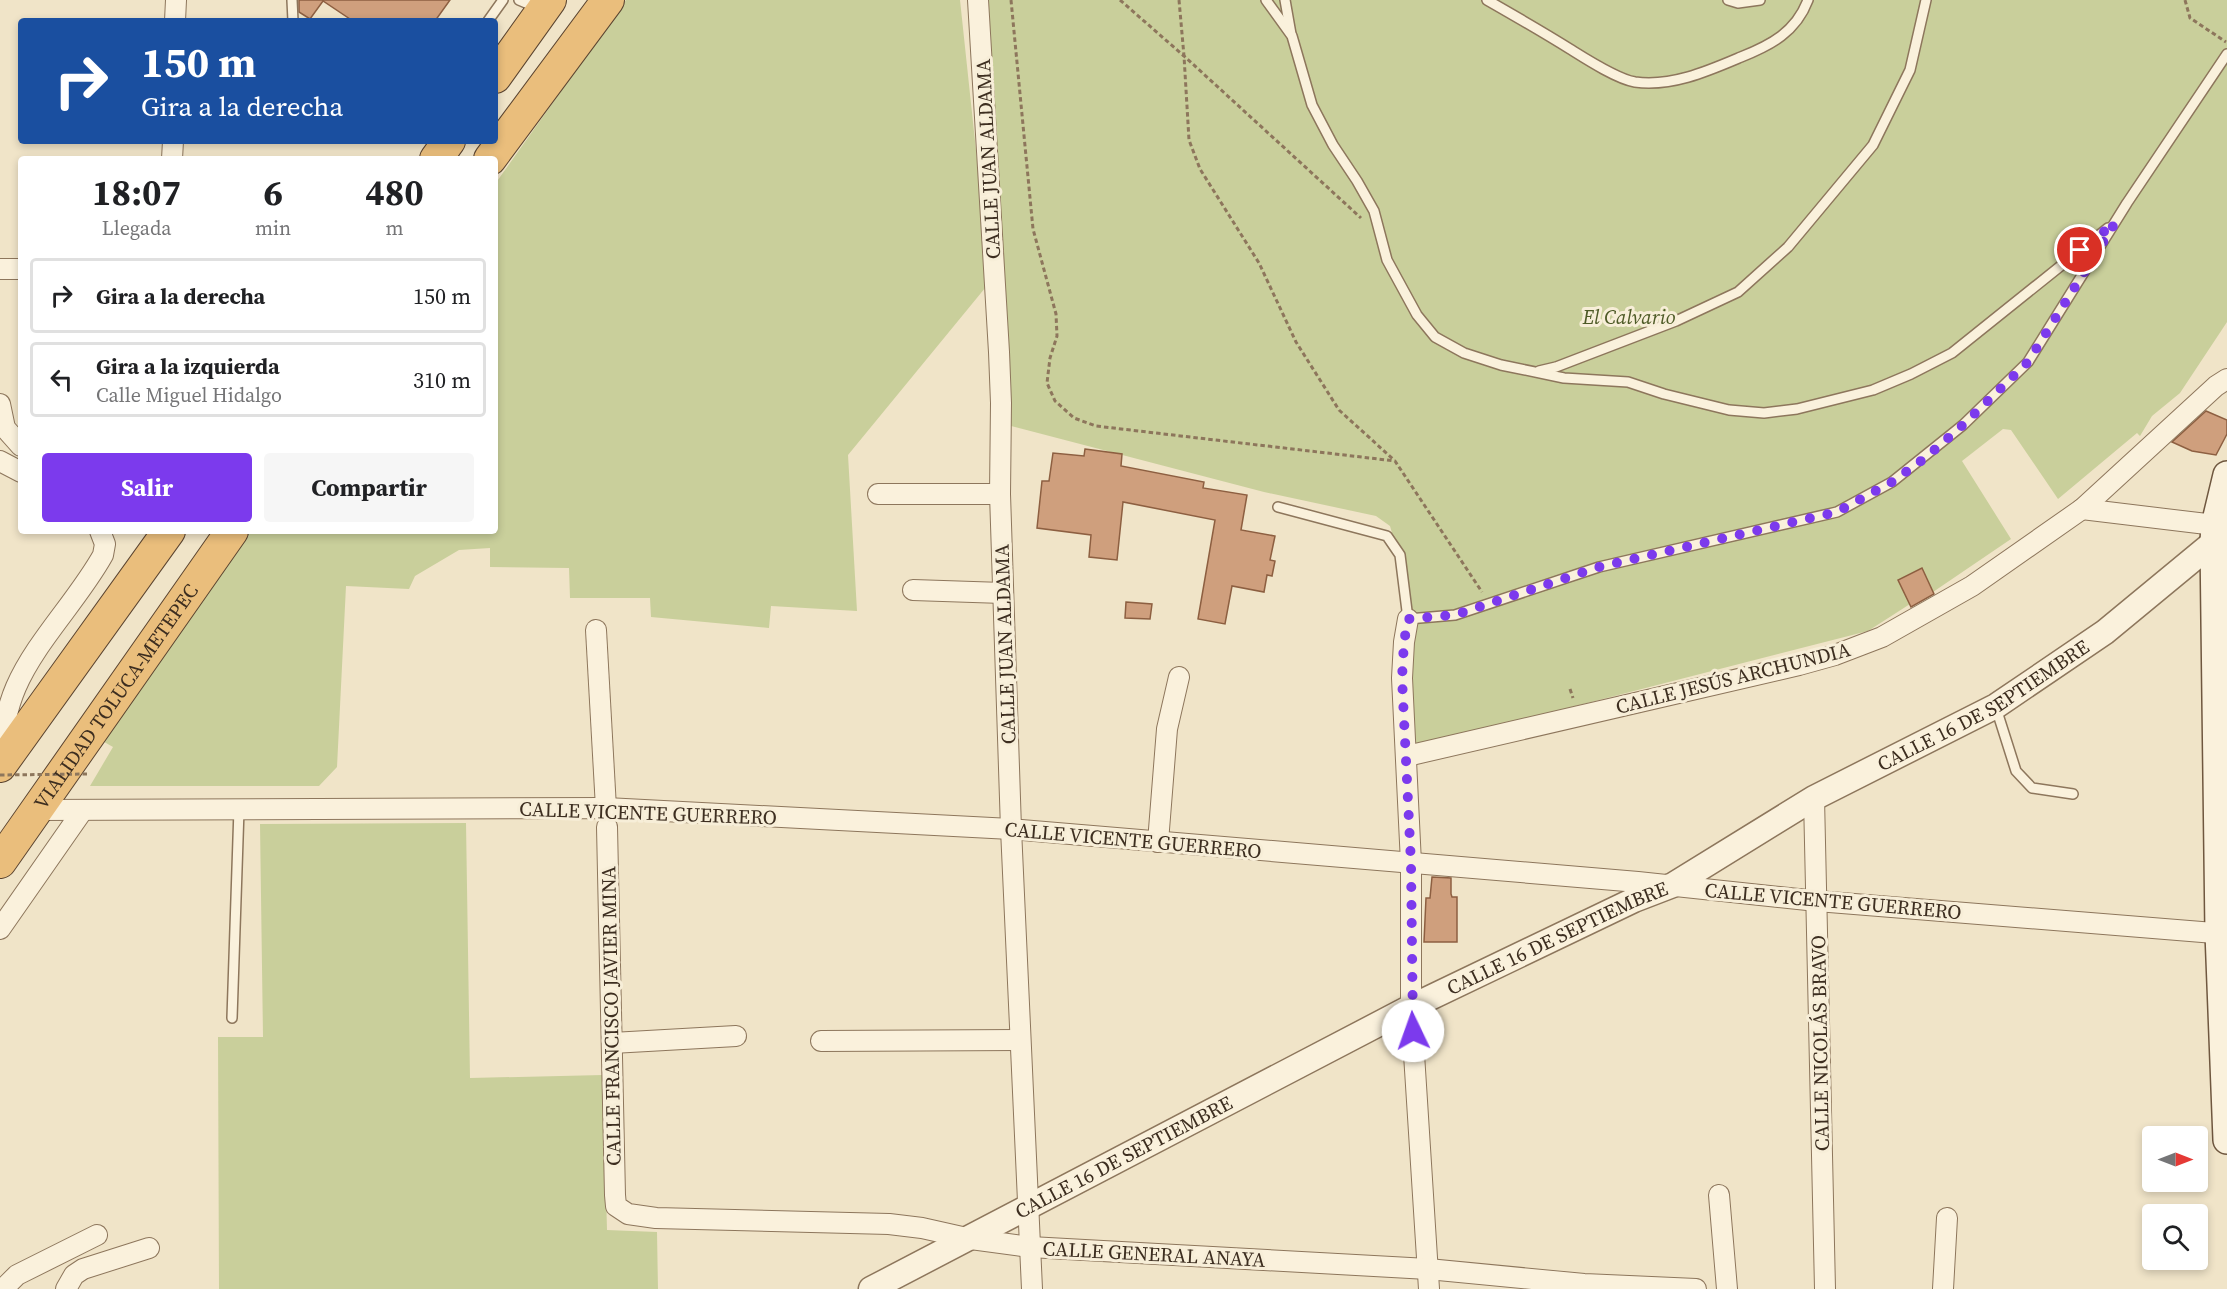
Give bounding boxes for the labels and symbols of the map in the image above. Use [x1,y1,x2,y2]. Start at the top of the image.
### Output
street label: CALLE JUAN ALDAMA [969,58,1007,260]
pin [2054,224,2105,275]
park label: El Calvario [1581,303,1676,331]
street label: CALLE JUAN ALDAMA [987,543,1022,745]
street label: VIALIDAD TOLUCA-METEPEC [27,578,205,815]
street label: CALLE 16 DE SEPTIEMBRE [1872,633,2095,778]
street label: CALLE JESÚS ARCHUNDIA [1613,635,1854,721]
street label: CALLE VICENTE GUERRERO [519,795,777,831]
street label: CALLE VICENTE GUERRERO [1003,815,1263,865]
street label: CALLE FRANCISCO JAVIER MINA [594,865,628,1166]
street label: CALLE 16 DE SEPTIEMBRE [1442,874,1672,1002]
street label: CALLE VICENTE GUERRERO [1703,876,1963,926]
street label: CALLE NICOLÁS BRAVO [1804,935,1836,1151]
position arrow [1381,999,1445,1063]
street label: CALLE 16 DE SEPTIEMBRE [1010,1089,1237,1225]
north arrow [2142,1126,2208,1192]
street label: CALLE GENERAL ANAYA [1042,1234,1267,1274]

